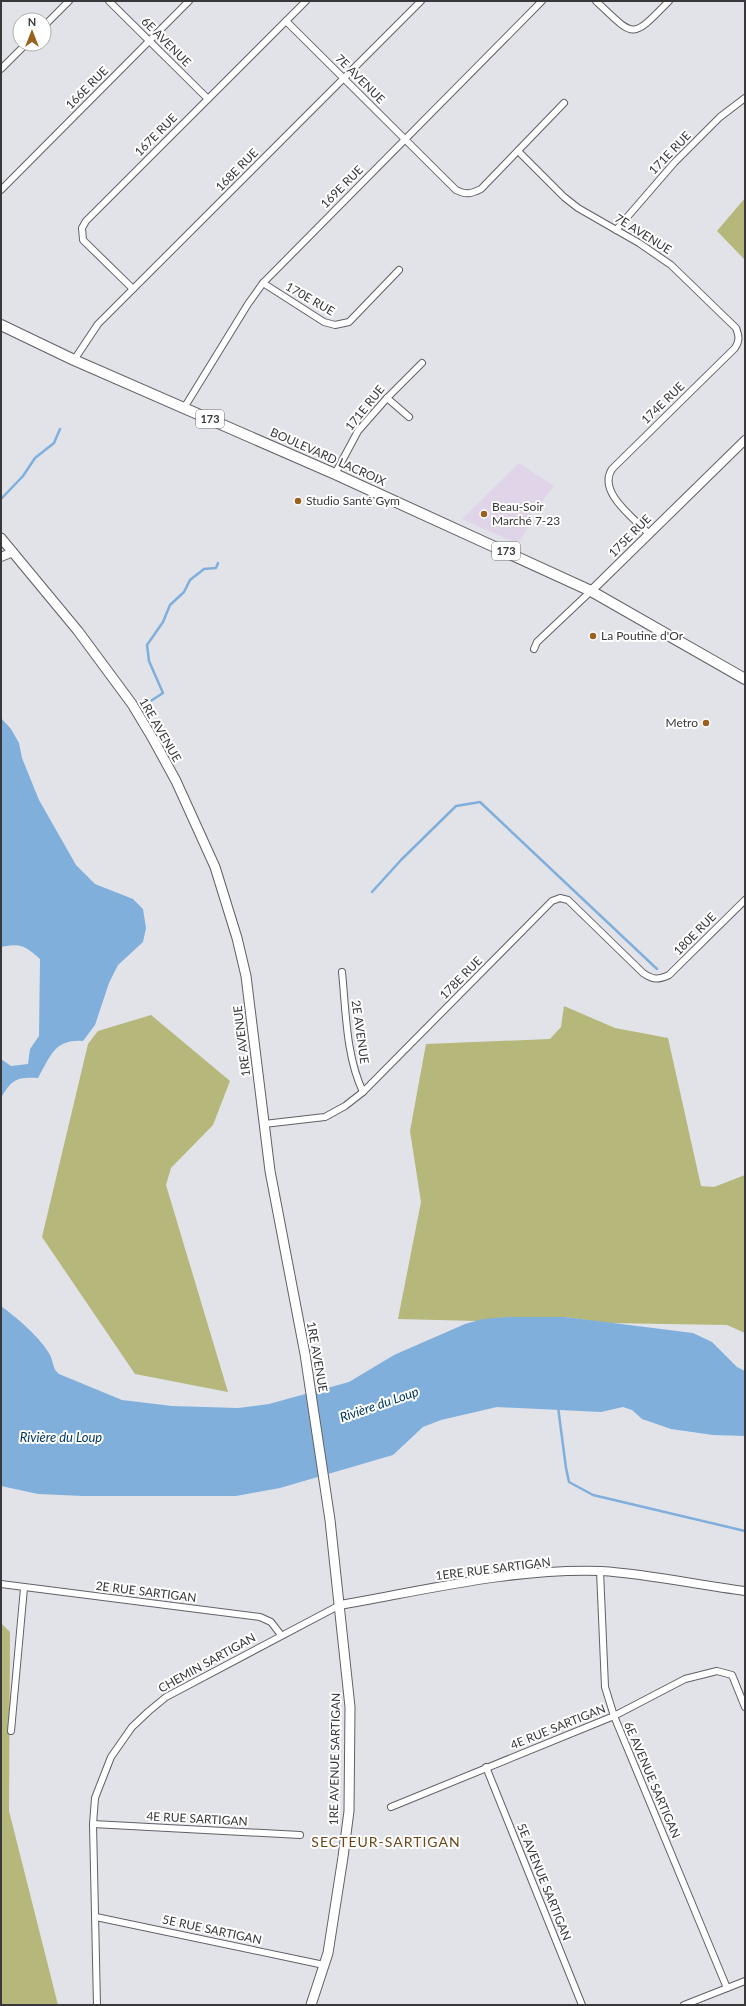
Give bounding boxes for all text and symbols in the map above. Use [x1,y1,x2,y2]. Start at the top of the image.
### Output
north arrow [12,12,52,52]
street label: 6E AVENUE [138,14,194,70]
text: N [28,15,36,28]
street label: 7E AVENUE [332,51,388,107]
street label: 166E RUE [62,63,111,112]
street label: 167E RUE [131,110,180,159]
street label: 171E RUE [645,128,694,177]
street label: 168E RUE [212,145,261,194]
street label: 169E RUE [317,162,366,211]
street label: 7E AVENUE [612,210,674,257]
street label: 170E RUE [283,279,337,319]
street label: 174E RUE [638,378,687,427]
street label: 171E RUE [342,382,388,433]
road number: 173 [196,410,224,428]
street label: BOULEVARD LACROIX [268,424,388,489]
place label: Studio Santé Gym [306,493,400,508]
marker: Studio Santé Gym [293,496,303,506]
place label: Beau-Soir Marché 7-23 [492,499,560,528]
marker: Beau-Soir Marché 7-23 [479,509,489,519]
street label: 175E RUE [605,511,654,560]
road number: 173 [492,542,520,560]
place label: La Poutine d'Or [601,628,684,643]
marker: La Poutine d'Or [588,631,598,641]
street label: 1RE AVENUE [136,695,185,765]
place label: Metro [666,715,698,730]
marker: Metro [701,718,711,728]
street label: 180E RUE [670,909,719,958]
street label: 178E RUE [436,953,485,1002]
street label: 2E AVENUE [349,999,372,1065]
street label: 1RE AVENUE [230,1005,253,1077]
street label: 1RE AVENUE [304,1320,331,1394]
water label: Rivière du Loup [337,1383,421,1425]
water label: Rivière du Loup [20,1429,102,1445]
street label: 1ERE RUE SARTIGAN [435,1554,551,1583]
street label: 2E RUE SARTIGAN [95,1578,197,1605]
street label: CHEMIN SARTIGAN [155,1630,258,1696]
street label: 1RE AVENUE SARTIGAN [326,1692,343,1825]
street label: 4E RUE SARTIGAN [508,1701,608,1752]
street label: 6E AVENUE SARTIGAN [621,1719,684,1840]
street label: 4E RUE SARTIGAN [146,1808,248,1829]
street label: 5E AVENUE SARTIGAN [514,1821,575,1943]
district label: SECTEUR-SARTIGAN [311,1833,461,1850]
street label: 5E RUE SARTIGAN [161,1912,263,1947]

